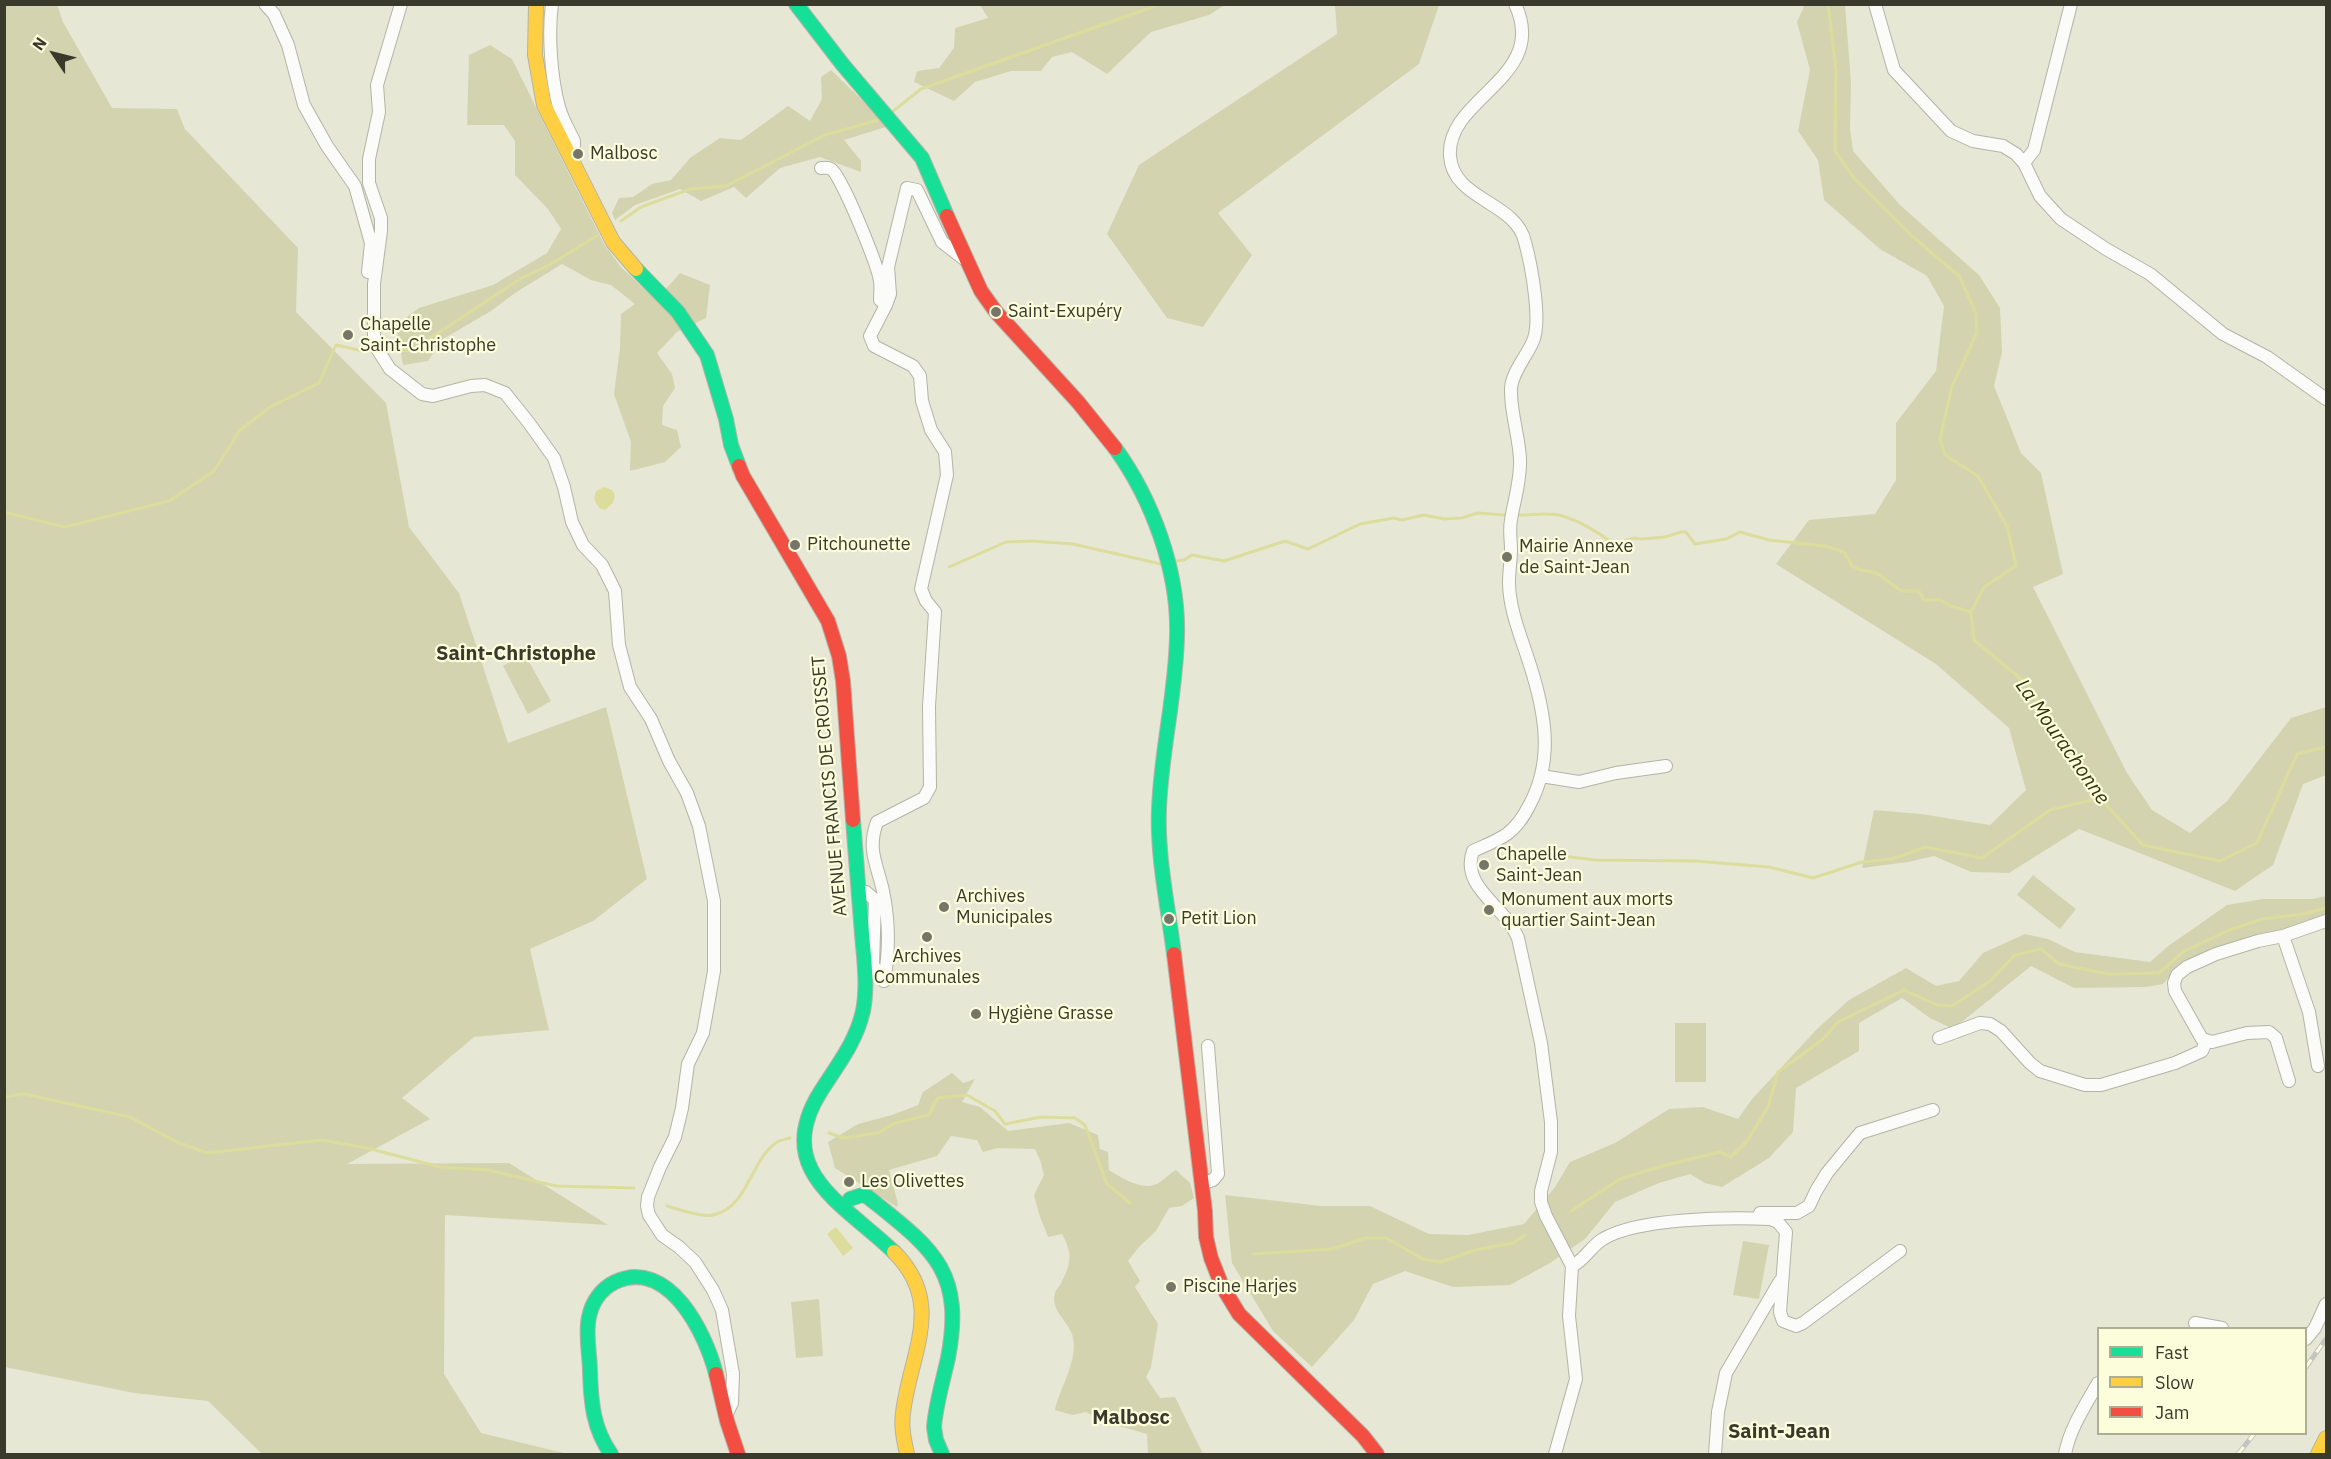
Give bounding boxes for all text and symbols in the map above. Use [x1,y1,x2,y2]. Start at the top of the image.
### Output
north arrow [24,24,84,84]
text: N [28,33,51,54]
place label: Malbosc [590,143,657,165]
marker: Malbosc [571,147,585,161]
place label: Saint-Exupéry [1008,301,1122,323]
marker: Saint-Exupéry [989,305,1003,319]
place label: Chapelle Saint-Christophe [360,314,496,356]
marker: Chapelle Saint-Christophe [341,328,355,342]
place label: Pitchounette [807,534,911,556]
place label: Mairie Annexe de Saint-Jean [1519,536,1633,578]
marker: Pitchounette [788,538,802,552]
marker: Mairie Annexe de Saint-Jean [1500,550,1514,564]
district label: Saint-Christophe [436,642,596,666]
street label: AVENUE FRANCIS DE CROISSET [808,655,852,917]
water label: La Mourachonne [2010,675,2114,809]
place label: Chapelle Saint-Jean [1496,844,1582,886]
marker: Chapelle Saint-Jean [1477,858,1491,872]
place label: Archives Municipales [956,886,1053,928]
place label: Monument aux morts quartier Saint-Jean [1501,889,1673,932]
marker: Archives Municipales [937,900,951,914]
marker: Monument aux morts quartier Saint-Jean [1482,903,1496,917]
place label: Petit Lion [1181,908,1257,930]
marker: Petit Lion [1162,912,1176,926]
marker: Archives Communales [920,930,934,944]
place label: Archives Communales [874,946,980,988]
place label: Hygiène Grasse [988,1003,1113,1025]
marker: Hygiène Grasse [969,1007,983,1021]
place label: Les Olivettes [861,1171,965,1193]
marker: Les Olivettes [842,1175,856,1189]
place label: Piscine Harjes [1183,1276,1297,1298]
marker: Piscine Harjes [1164,1280,1178,1294]
legend [2097,1327,2307,1435]
text: Fast [2155,1341,2189,1364]
text: Slow [2155,1371,2194,1394]
text: Jam [2155,1401,2190,1424]
district label: Malbosc [1092,1406,1170,1430]
district label: Saint-Jean [1728,1420,1830,1444]

